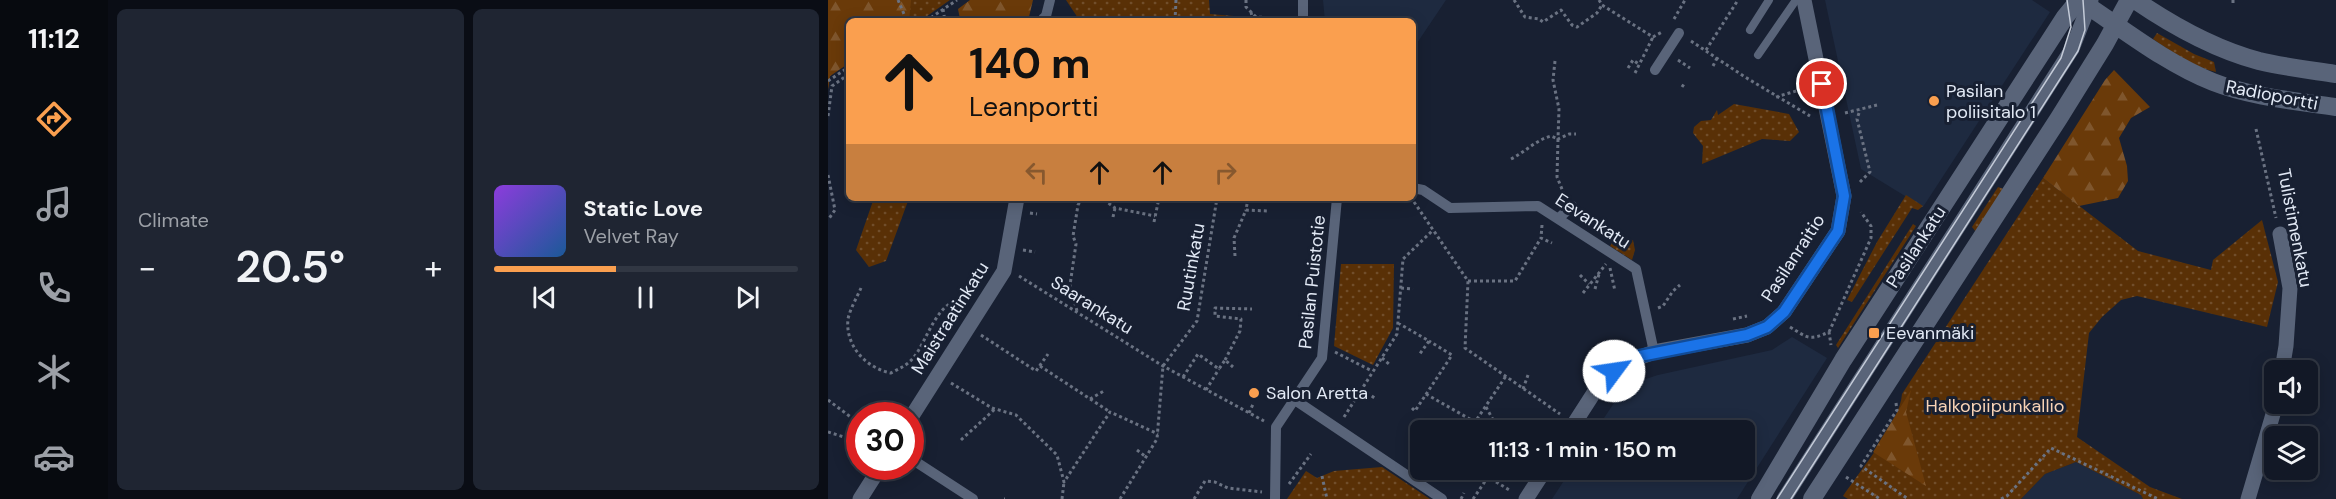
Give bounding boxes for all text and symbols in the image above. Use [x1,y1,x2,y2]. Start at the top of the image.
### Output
text: 11:12 [28,21,80,56]
text: 140 m [969,36,1091,91]
icon: ahead [870,42,948,120]
pin [1796,58,1847,109]
icon: arrive [1805,67,1838,100]
street label: Radioportti [2224,74,2320,116]
place label: Pasilan poliisitalo 1 [1946,79,2036,124]
text: Leanportti [969,89,1099,124]
marker: Pasilan poliisitalo 1 [1927,94,1941,108]
icon: directions [33,98,75,140]
icon: left [1020,156,1053,189]
icon: ahead [1083,156,1116,189]
icon: ahead [1146,156,1179,189]
icon: right [1209,156,1242,189]
street label: Tulistimenkatu [2272,167,2318,289]
icon: music [33,183,75,225]
street label: Eevankatu [1551,188,1635,254]
text: Static Love [584,194,703,223]
street label: Pasilankatu [1881,201,1951,293]
text: Climate [138,207,209,233]
street label: Pasilanraitio [1756,209,1830,307]
street label: Pasilan Puistotie [1293,214,1331,350]
street label: Ruutinkatu [1171,221,1211,313]
text: Velvet Ray [584,223,679,249]
text: 20.5° [235,237,345,296]
text: − [138,246,156,289]
text: + [424,246,443,289]
street label: Maistraatinkatu [906,257,994,379]
icon: phone [33,267,75,309]
street label: Saarankatu [1046,270,1138,340]
icon: previous [528,281,561,314]
icon: pause [629,281,662,314]
icon: next [731,281,764,314]
place label: Eevanmäki [1886,321,1974,345]
marker: Eevanmäki [1867,326,1881,340]
position arrow [1582,339,1646,403]
icon: climate [33,351,75,393]
map controls [2264,360,2318,480]
button: sound [2264,360,2318,414]
place label: Salon Aretta [1266,381,1368,405]
marker: Salon Aretta [1247,386,1261,400]
park label: Halkopiipunkallio [1926,394,2064,418]
speed limit sign: 30 [846,402,924,480]
button: layers [2264,426,2318,480]
text: 11:13 · 1 min · 150 m [1488,435,1677,464]
icon: car [33,436,75,478]

